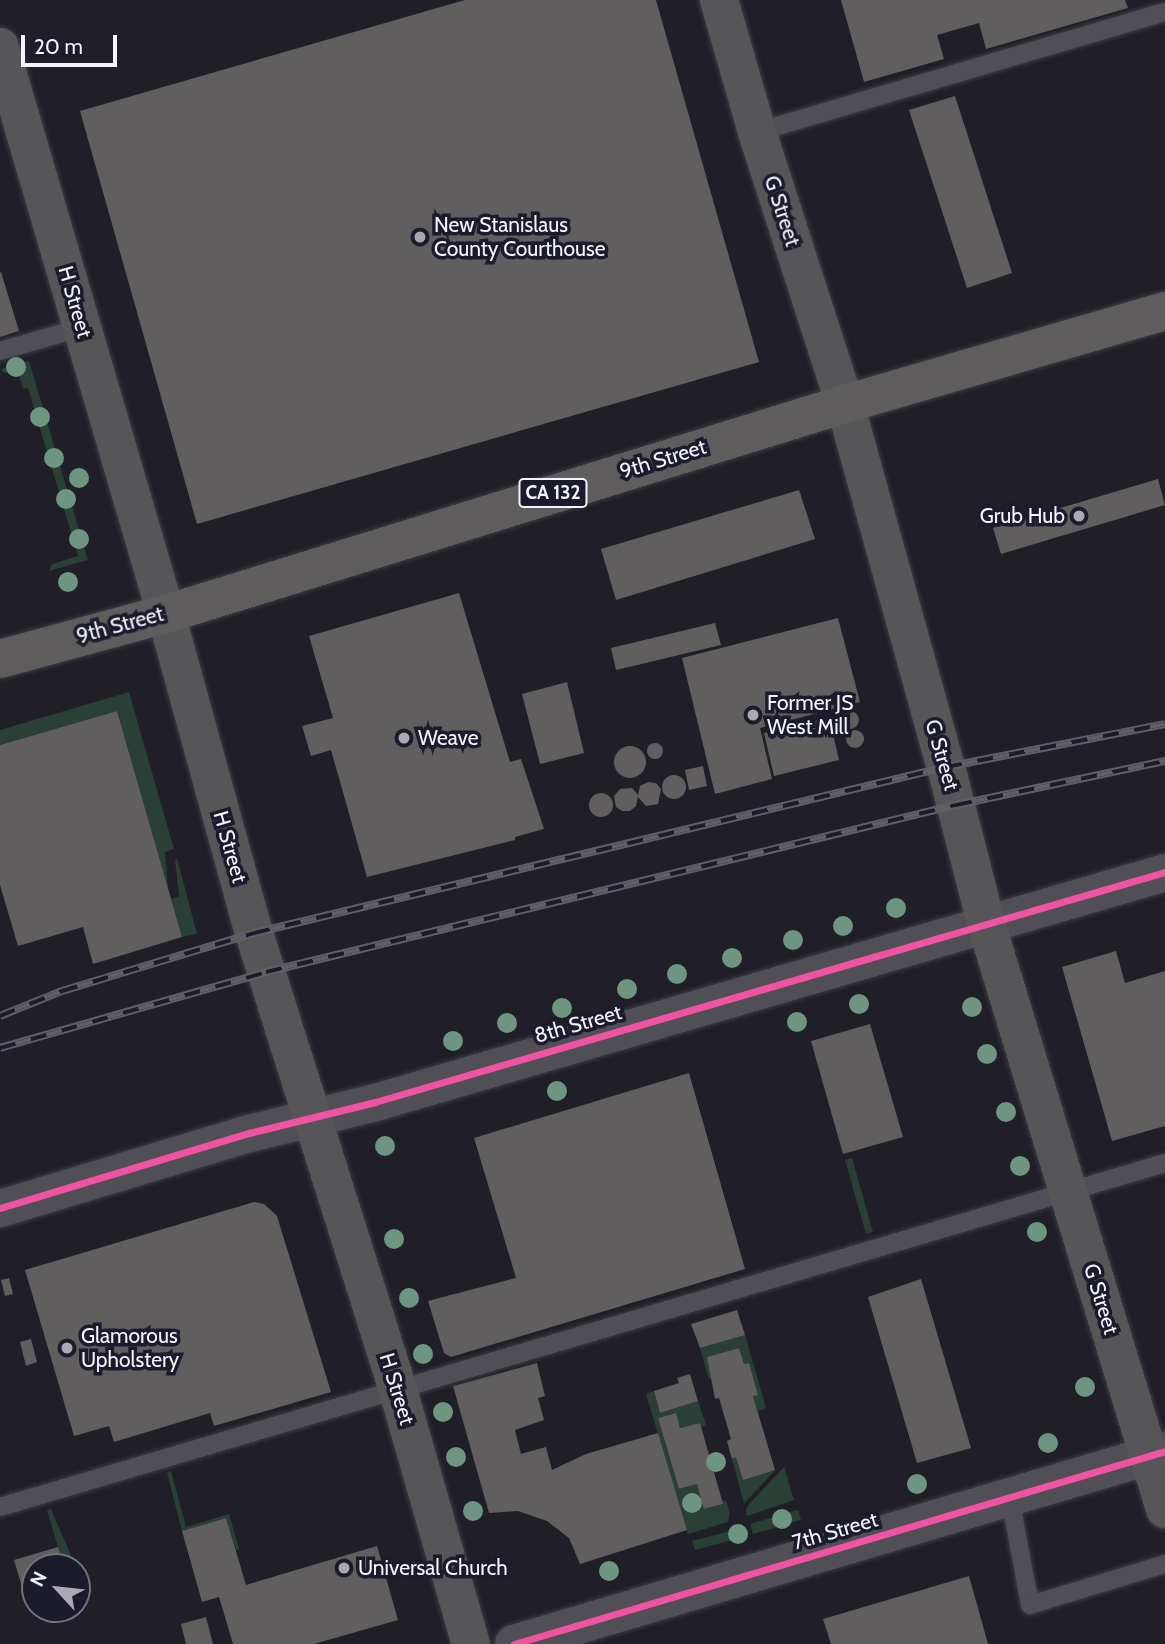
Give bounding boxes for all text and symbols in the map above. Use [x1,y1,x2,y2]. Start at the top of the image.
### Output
scale bar [24,21,121,65]
text: 20 m [34,34,83,59]
street label: G Street [759,172,805,250]
place label: New Stanislaus County Courthouse [434,212,605,262]
marker: New Stanislaus County Courthouse [412,229,428,245]
street label: H Street [53,263,97,341]
street label: 9th Street [617,434,709,484]
road number: CA 132 [518,478,588,508]
place label: Grub Hub [980,503,1065,529]
marker: Grub Hub [1071,508,1087,524]
street label: 9th Street [74,601,166,649]
place label: Former JS West Mill [767,690,853,740]
marker: Former JS West Mill [745,707,761,723]
street label: G Street [920,717,964,793]
place label: Weave [418,725,478,751]
marker: Weave [396,730,412,746]
street label: H Street [208,808,252,886]
street label: 8th Street [531,1000,625,1048]
street label: G Street [1078,1261,1124,1337]
place label: Glamorous Upholstery [81,1323,179,1373]
marker: Glamorous Upholstery [59,1340,75,1356]
street label: H Street [374,1350,420,1428]
street label: 7th Street [789,1507,881,1555]
north arrow [21,1553,91,1623]
place label: Universal Church [358,1555,508,1581]
marker: Universal Church [336,1560,352,1576]
text: N [25,1568,52,1590]

